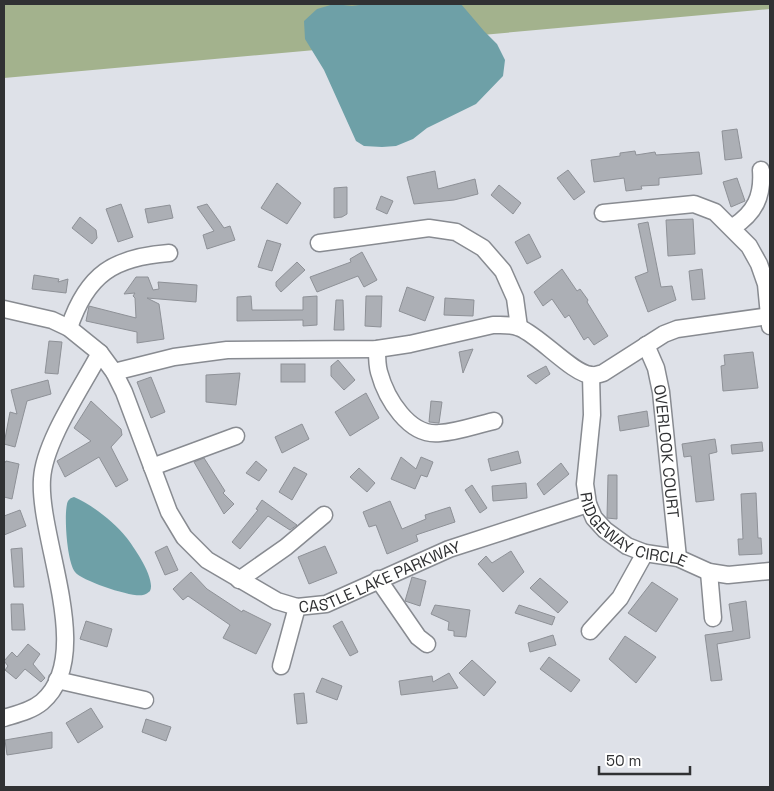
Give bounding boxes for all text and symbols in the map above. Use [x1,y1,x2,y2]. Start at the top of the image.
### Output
street label: OVERLOOK COURT [649,382,684,519]
street label: RIDGEWAY CIRCLE [576,491,691,571]
street label: CASTLE LAKE PARKWAY [297,535,463,617]
scale bar [599,744,690,776]
text: 50 m [606,751,641,770]

